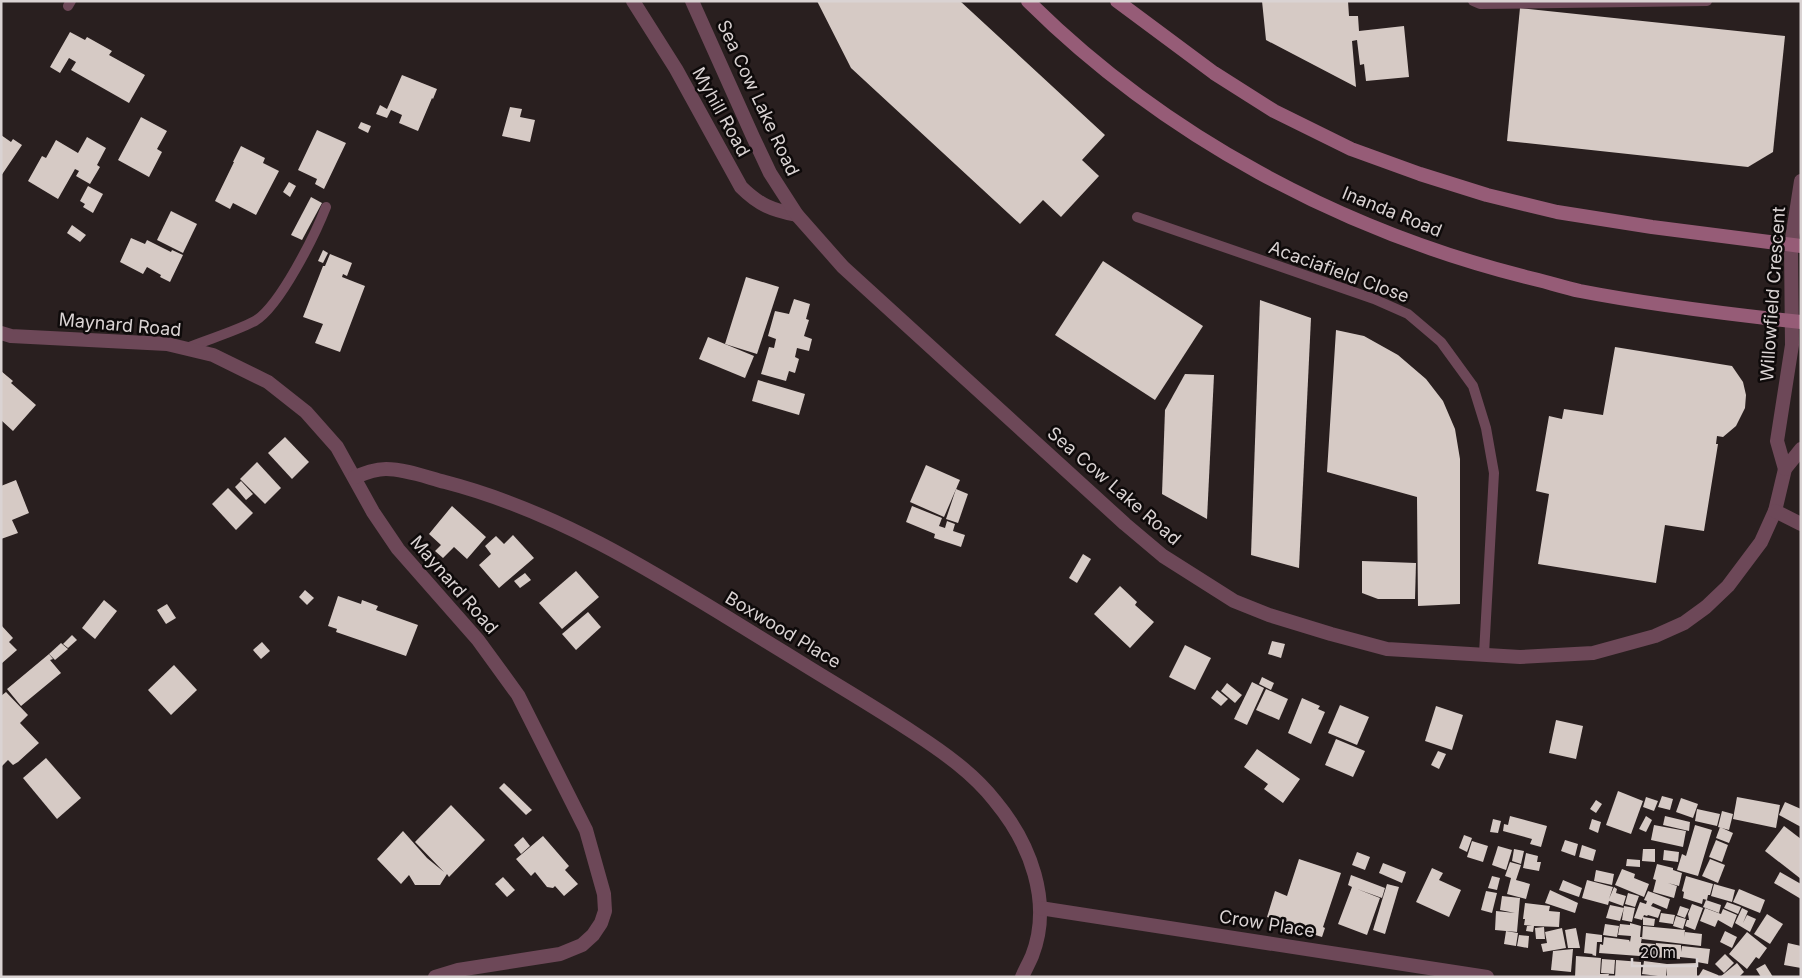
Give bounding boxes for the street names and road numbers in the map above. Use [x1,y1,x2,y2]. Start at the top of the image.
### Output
street label: Sea Cow Lake Road [713,17,804,179]
street label: Myhill Road [688,63,755,160]
street label: Inanda Road [1339,182,1445,241]
street label: Willowfield Crescent [1756,206,1789,382]
street label: Acaciafield Close [1266,236,1412,307]
street label: Maynard Road [58,309,182,340]
street label: Sea Cow Lake Road [1043,422,1185,549]
street label: Maynard Road [406,531,503,638]
street label: Boxwood Place [722,587,845,672]
street label: Crow Place [1218,906,1316,941]

